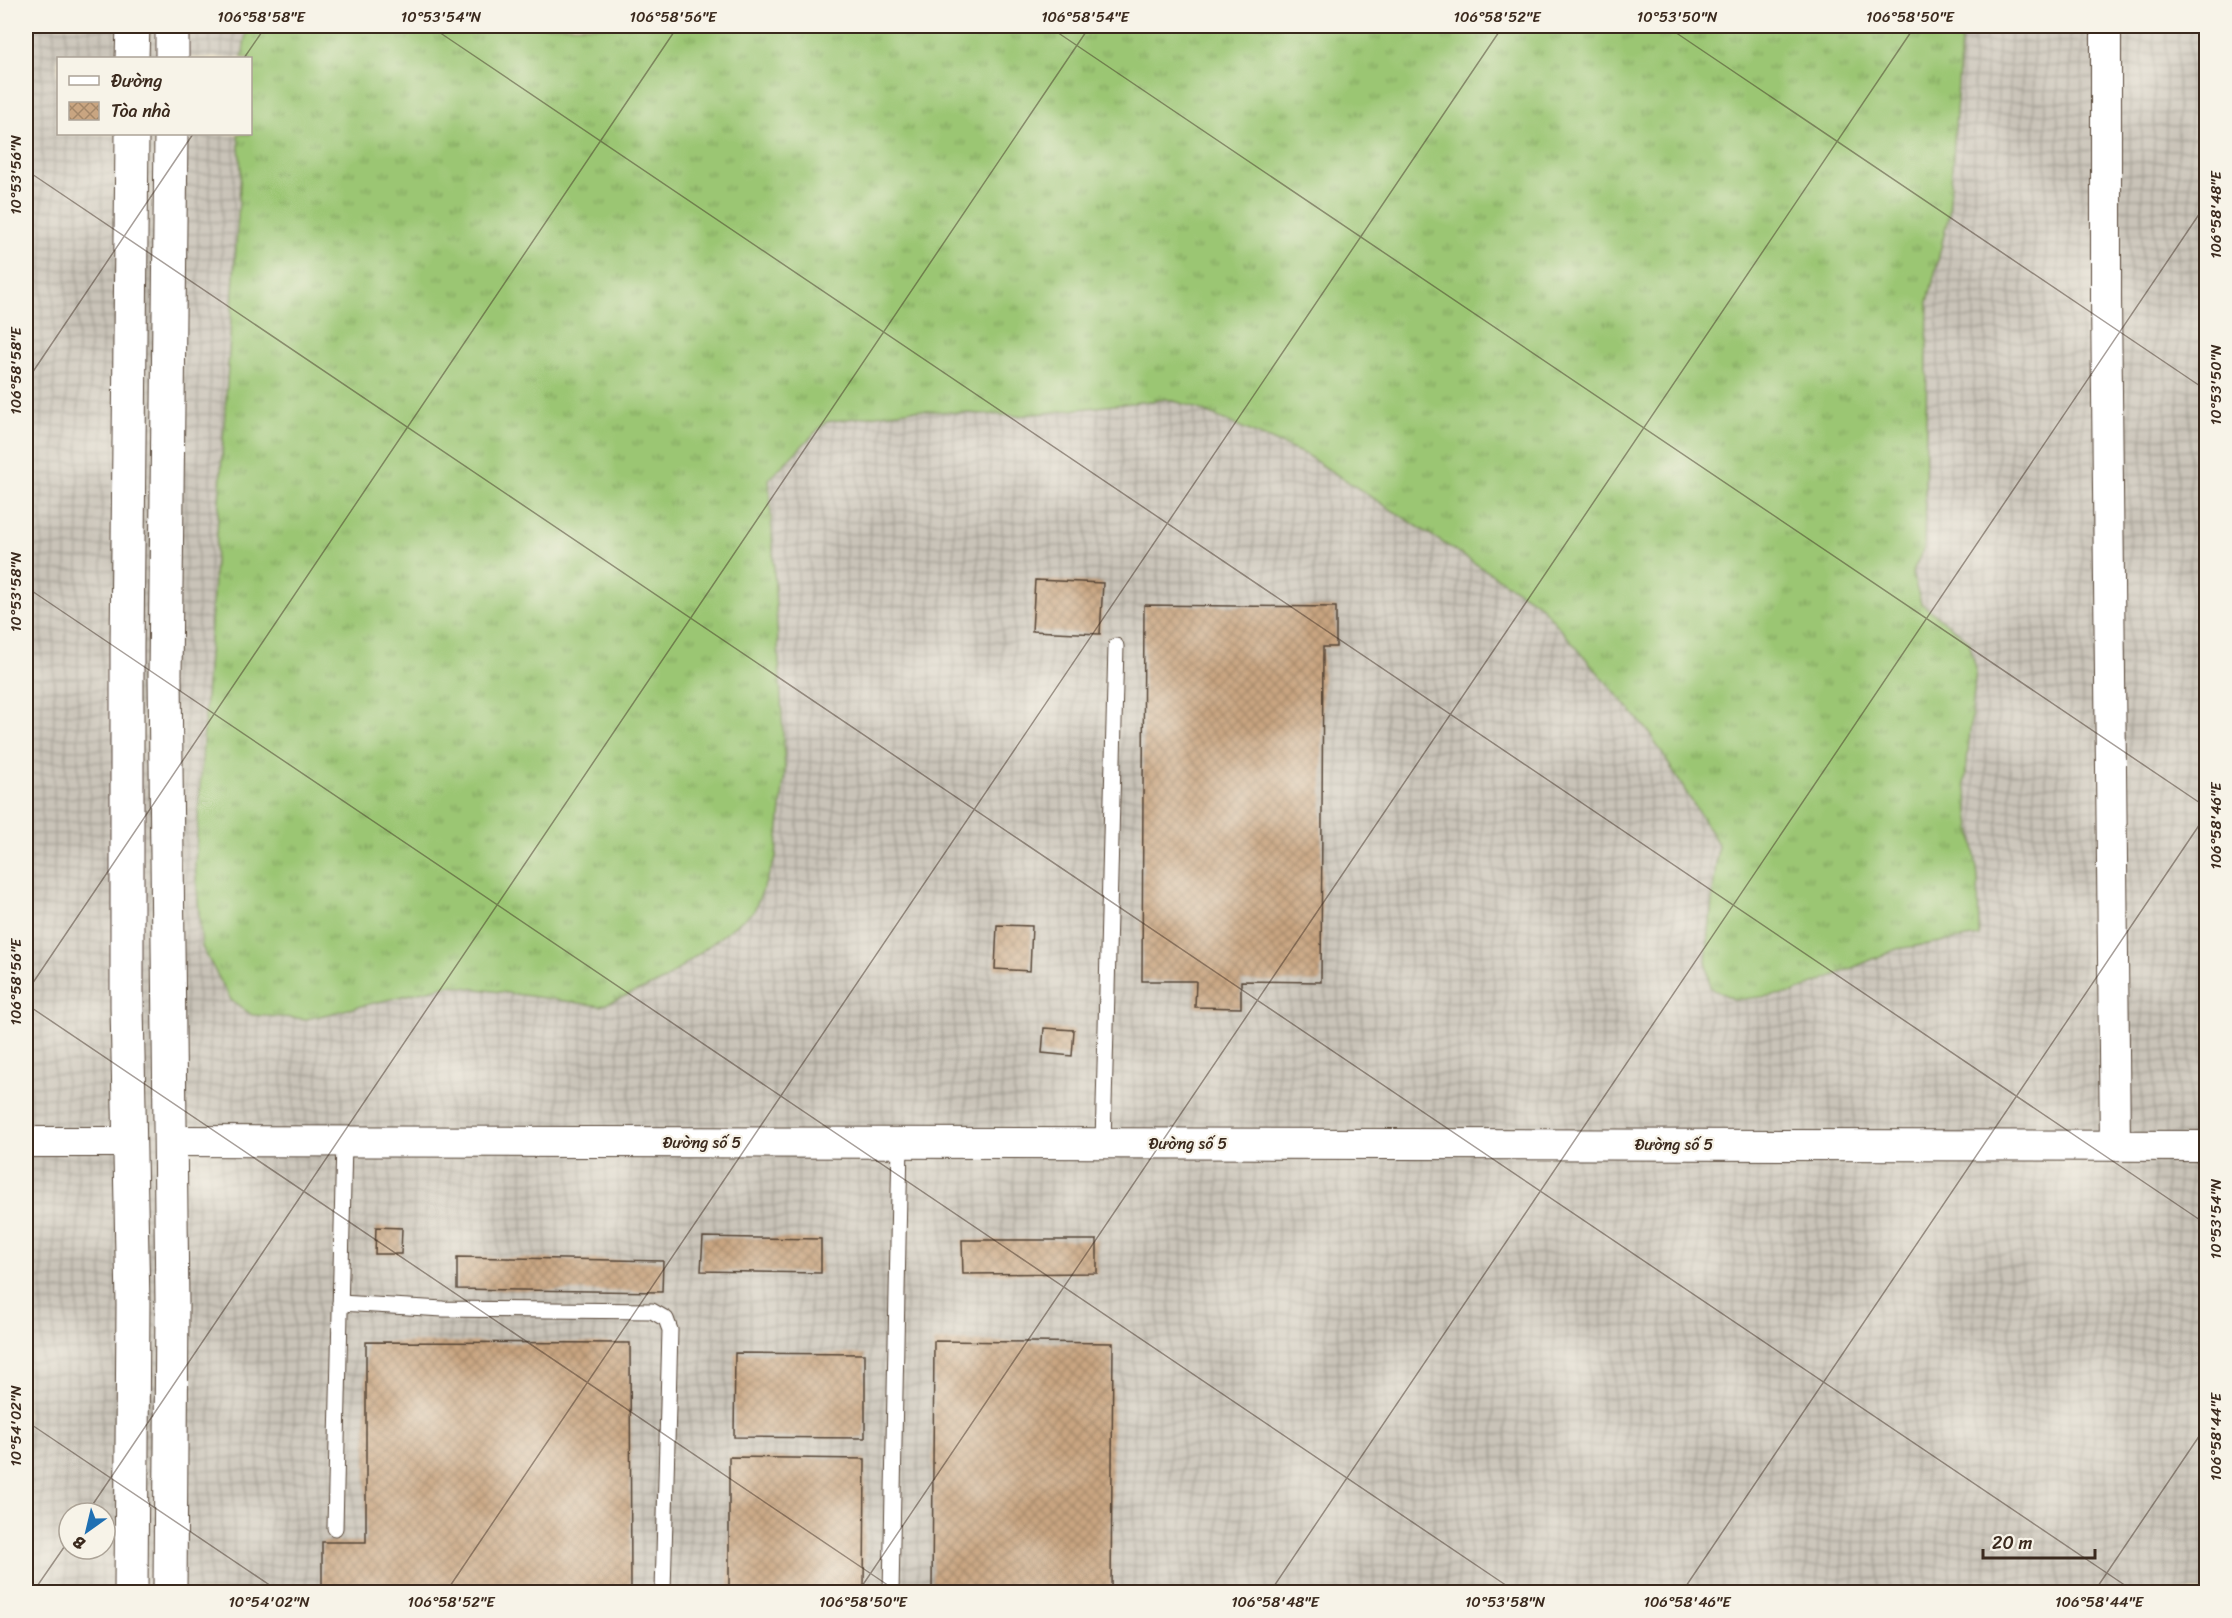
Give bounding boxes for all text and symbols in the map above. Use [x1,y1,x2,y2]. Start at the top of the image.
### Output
text: 106°58'58"E [217,4,306,30]
text: 10°53'54"N [401,4,482,30]
text: 106°58'56"E [630,4,718,30]
text: 106°58'54"E [1041,4,1131,30]
text: 106°58'52"E [1453,4,1542,30]
text: 10°53'50"N [1637,4,1718,30]
text: 106°58'50"E [1866,4,1956,30]
legend [57,57,252,135]
text: Đường [111,65,162,97]
text: Tòa nhà [111,95,170,127]
text: 10°53'56"N [3,135,29,215]
text: 106°58'48"E [2203,170,2229,259]
text: 106°58'58"E [3,326,29,415]
text: 10°53'50"N [2203,344,2229,425]
text: 10°53'58"N [3,551,29,632]
text: 106°58'46"E [2203,781,2229,870]
text: 106°58'56"E [3,937,29,1025]
street label: Đường số 5 [663,1128,741,1157]
street label: Đường số 5 [1149,1129,1227,1158]
street label: Đường số 5 [1635,1130,1713,1159]
text: 10°53'54"N [2203,1178,2229,1259]
text: 10°54'02"N [3,1385,29,1467]
text: 106°58'44"E [2203,1391,2229,1481]
north arrow [57,1501,117,1561]
scale bar [1983,1522,2096,1560]
text: 20 m [1992,1527,2032,1559]
text: B [66,1528,91,1558]
text: 10°54'02"N [228,1589,310,1615]
text: 106°58'52"E [407,1589,496,1615]
text: 106°58'50"E [819,1589,909,1615]
text: 106°58'48"E [1231,1589,1320,1615]
text: 10°53'58"N [1465,1589,1546,1615]
text: 106°58'46"E [1643,1589,1732,1615]
text: 106°58'44"E [2055,1589,2145,1615]

